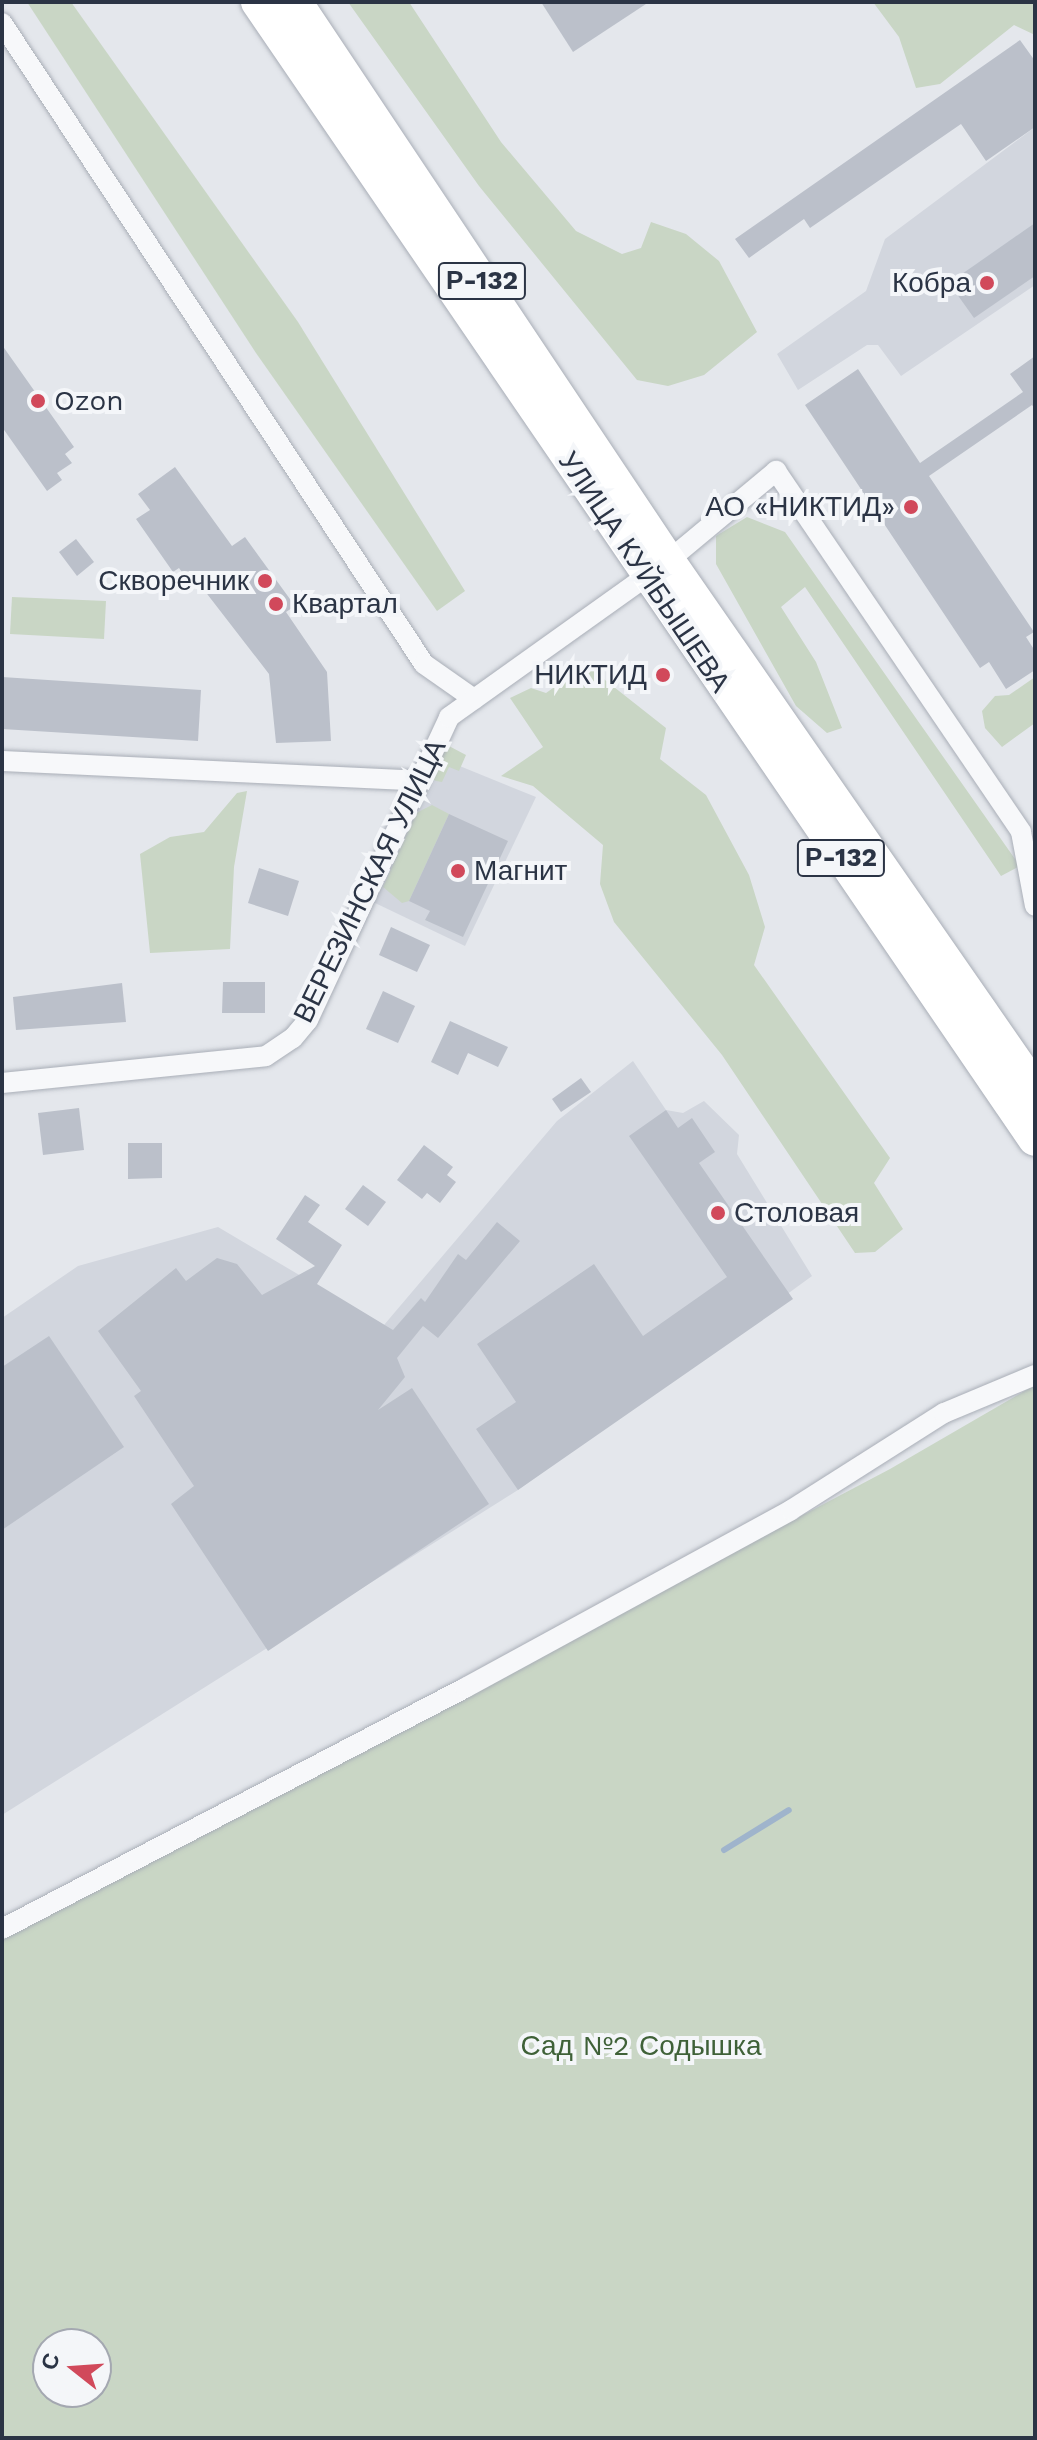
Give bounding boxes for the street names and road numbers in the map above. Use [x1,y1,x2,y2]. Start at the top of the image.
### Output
road number: Р-132 [436,259,528,303]
street label: УЛИЦА КУЙБЫШЕВА [551,445,737,699]
street label: ВЕРЕЗИНСКАЯ УЛИЦА [287,734,453,1028]
road number: Р-132 [795,836,887,880]

